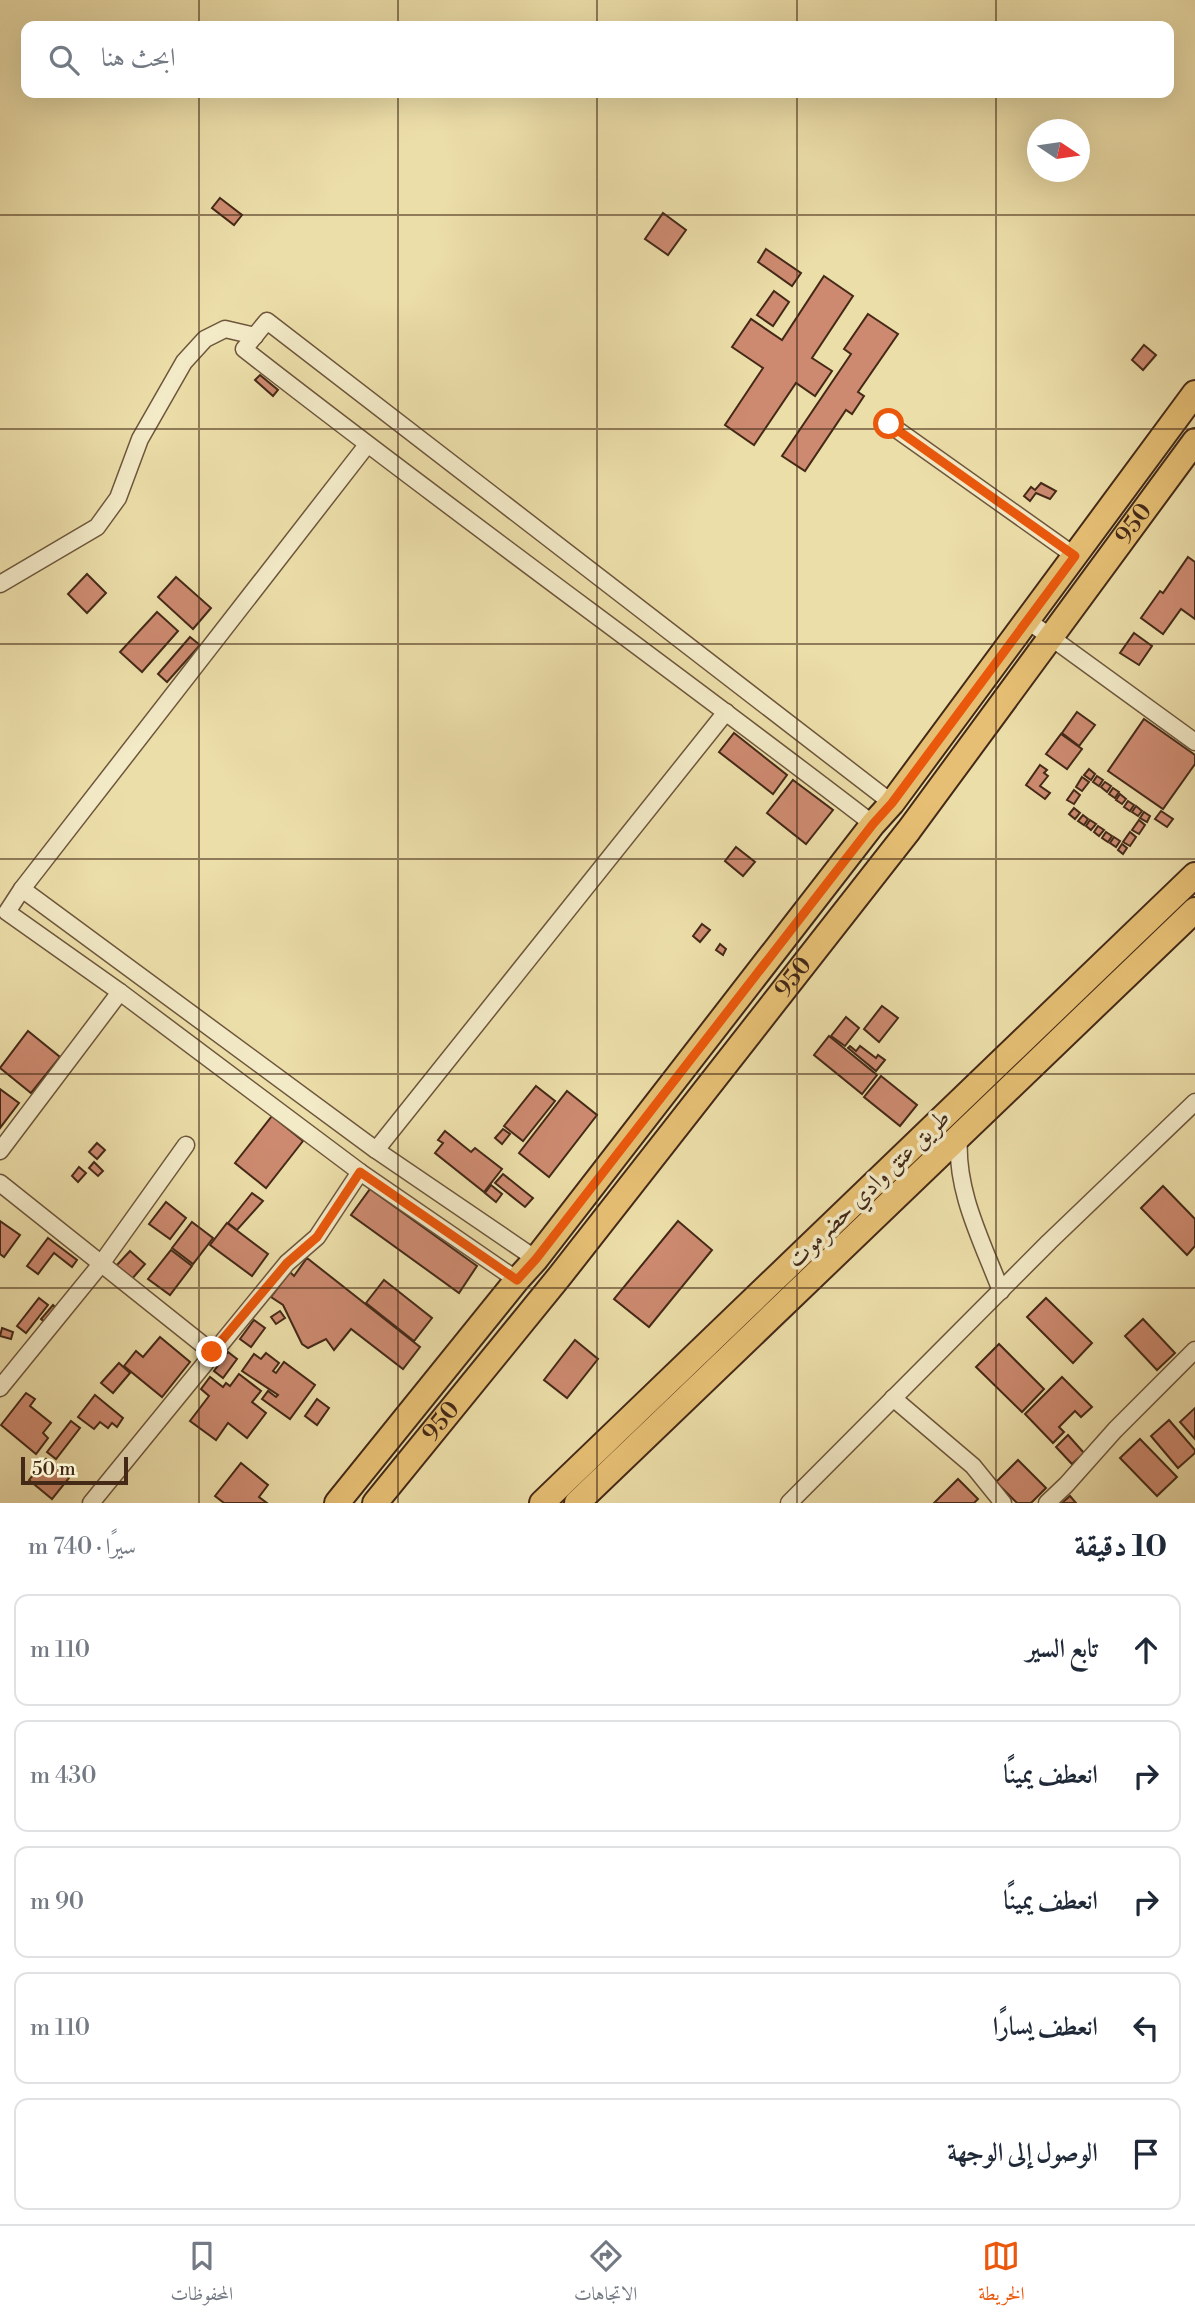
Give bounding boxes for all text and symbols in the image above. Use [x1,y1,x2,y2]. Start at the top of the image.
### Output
search box [21,21,1174,98]
icon: search [45,41,83,79]
text: ابحث هنا [101,42,176,74]
north arrow [1027,119,1090,182]
route start [873,408,904,439]
street label: 950 [1109,497,1159,550]
street label: 950 [768,951,819,1004]
street label: طريق عتق وادي حضرموت [781,1103,959,1277]
route end [196,1336,227,1367]
street label: 950 [416,1395,467,1448]
scale bar [21,1454,128,1486]
text: 50 m [32,1457,76,1481]
text: 10 دقيقة [1075,1528,1167,1566]
text: سيرًا · 740 m [28,1533,136,1561]
icon: ahead [1127,1631,1165,1669]
text: تابع السير [1026,1633,1098,1665]
text: 110 m [30,1636,90,1664]
icon: right [1127,1757,1165,1795]
text: انعطف يمينًا [1003,1759,1098,1791]
text: 430 m [30,1762,97,1790]
icon: right [1127,1883,1165,1921]
text: انعطف يمينًا [1003,1885,1098,1917]
text: 90 m [30,1888,84,1916]
icon: left [1127,2009,1165,2047]
text: انعطف يسارًا [993,2011,1098,2043]
text: 110 m [30,2014,90,2042]
icon: arrive [1127,2135,1165,2173]
text: الوصول إلى الوجهة [947,2137,1098,2169]
tab: المحفوظات [170,2237,233,2312]
tab: الاتجاهات [574,2237,637,2312]
tab: الخريطة [978,2237,1025,2312]

